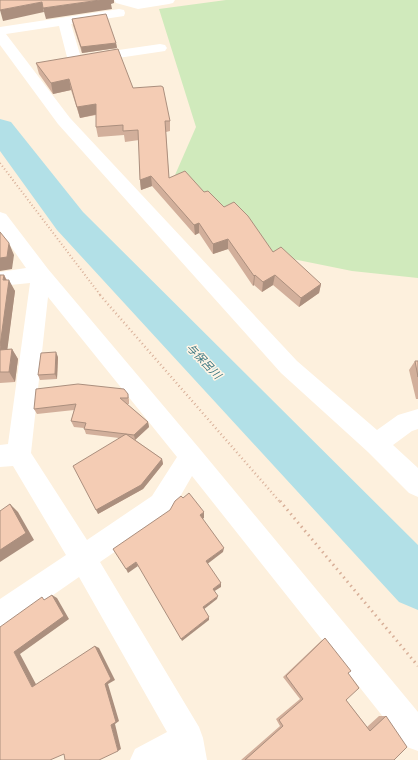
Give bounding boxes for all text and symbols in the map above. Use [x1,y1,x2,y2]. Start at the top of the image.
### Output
water label: 与保呂川 [184,340,225,382]

